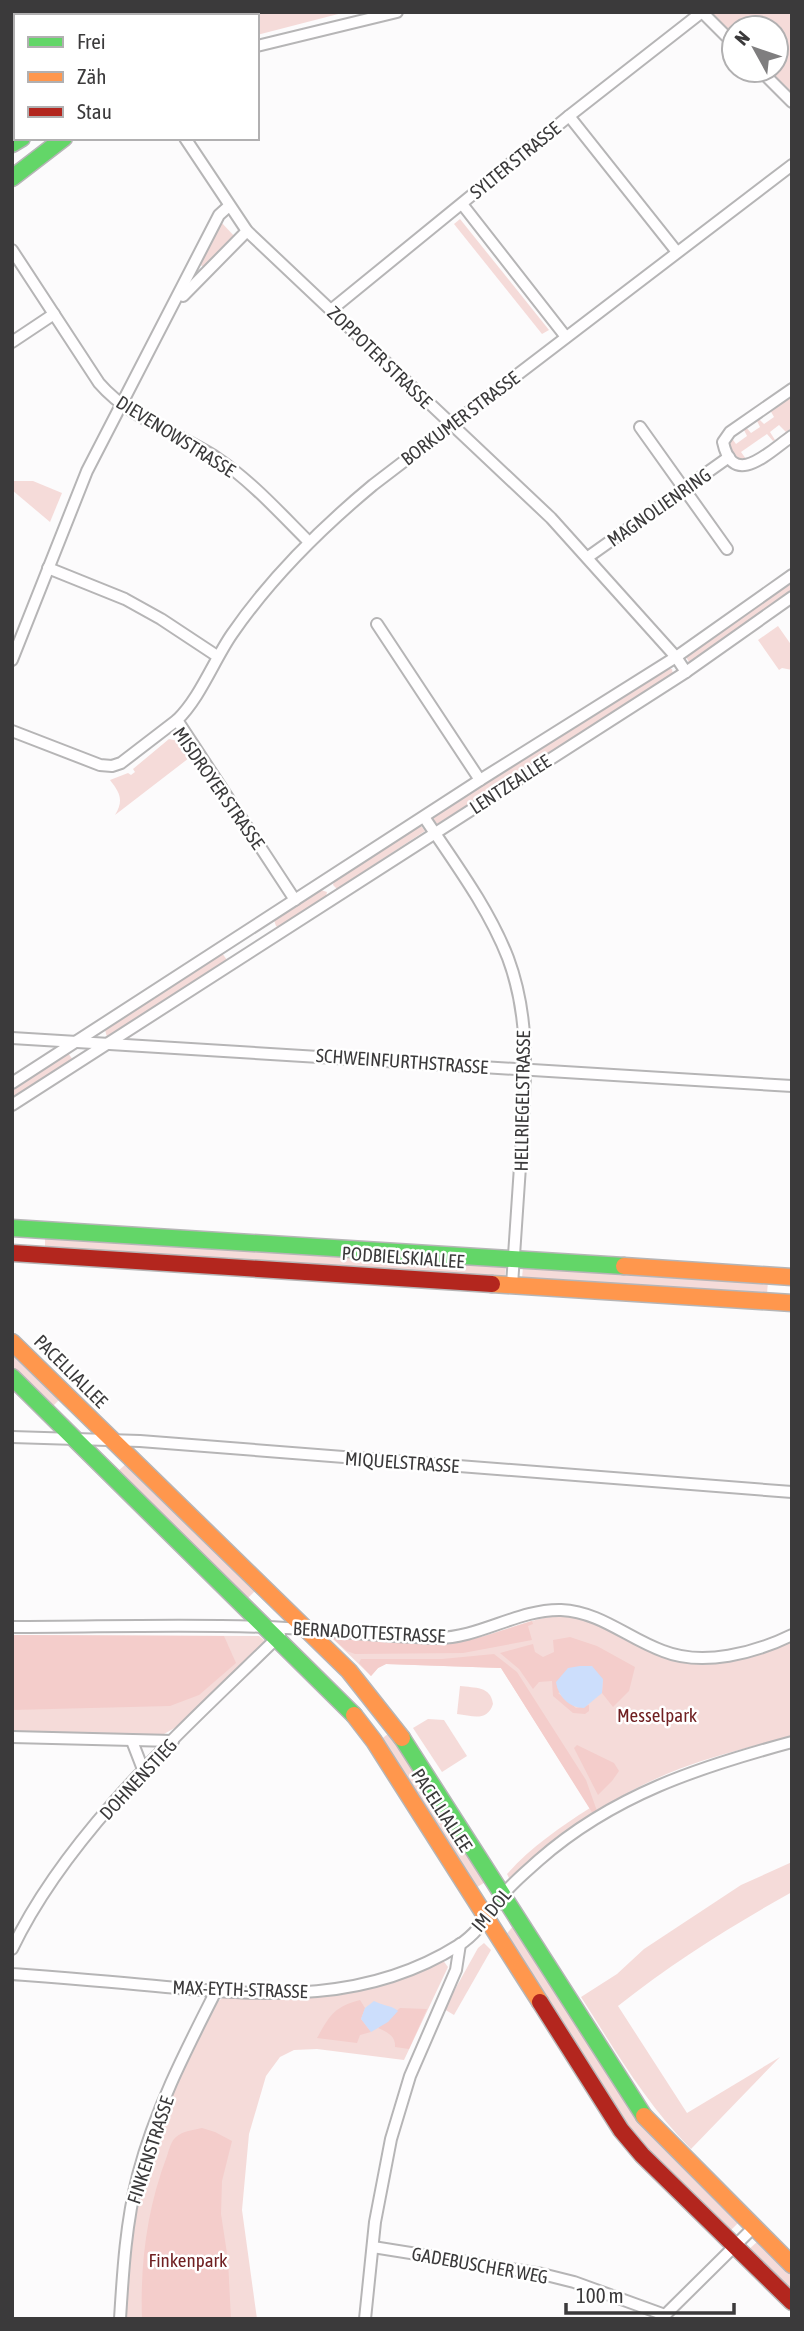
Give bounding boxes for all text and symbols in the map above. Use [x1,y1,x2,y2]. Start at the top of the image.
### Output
legend [14,14,259,140]
north arrow [720,14,790,84]
text: N [730,27,754,49]
text: Frei [77,29,106,53]
text: Zäh [77,64,106,88]
text: Stau [77,99,112,123]
street label: SYLTER STRASSE [465,117,565,203]
street label: ZOPPOTER STRASSE [323,302,437,412]
street label: BORKUMER STRASSE [397,366,523,470]
street label: DIEVENOWSTRASSE [112,391,240,481]
street label: MAGNOLIENRING [603,463,715,551]
street label: MISDROYER STRASSE [169,723,269,853]
street label: LENTZEALLEE [465,750,555,818]
street label: HELLRIEGELSTRASSE [510,1030,534,1172]
street label: SCHWEINFURTHSTRASSE [315,1044,489,1078]
street label: PODBIELSKIALLEE [341,1242,465,1272]
street label: PACELLIALLEE [30,1330,112,1412]
street label: MIQUELSTRASSE [344,1447,460,1477]
street label: BERNADOTTESTRASSE [292,1617,446,1647]
park label: Messelpark [617,1704,698,1726]
street label: DOHNENSTIEG [95,1734,181,1824]
street label: PACELLIALLEE [407,1764,477,1856]
street label: IM DOL [467,1884,516,1936]
street label: MAX-EYTH-STRASSE [172,1976,308,2002]
street label: FINKENSTRASSE [122,2094,178,2206]
street label: GADEBUSCHER WEG [410,2242,550,2288]
park label: Finkenpark [149,2249,228,2271]
scale bar [566,2272,734,2316]
text: 100 m [576,2283,624,2307]

